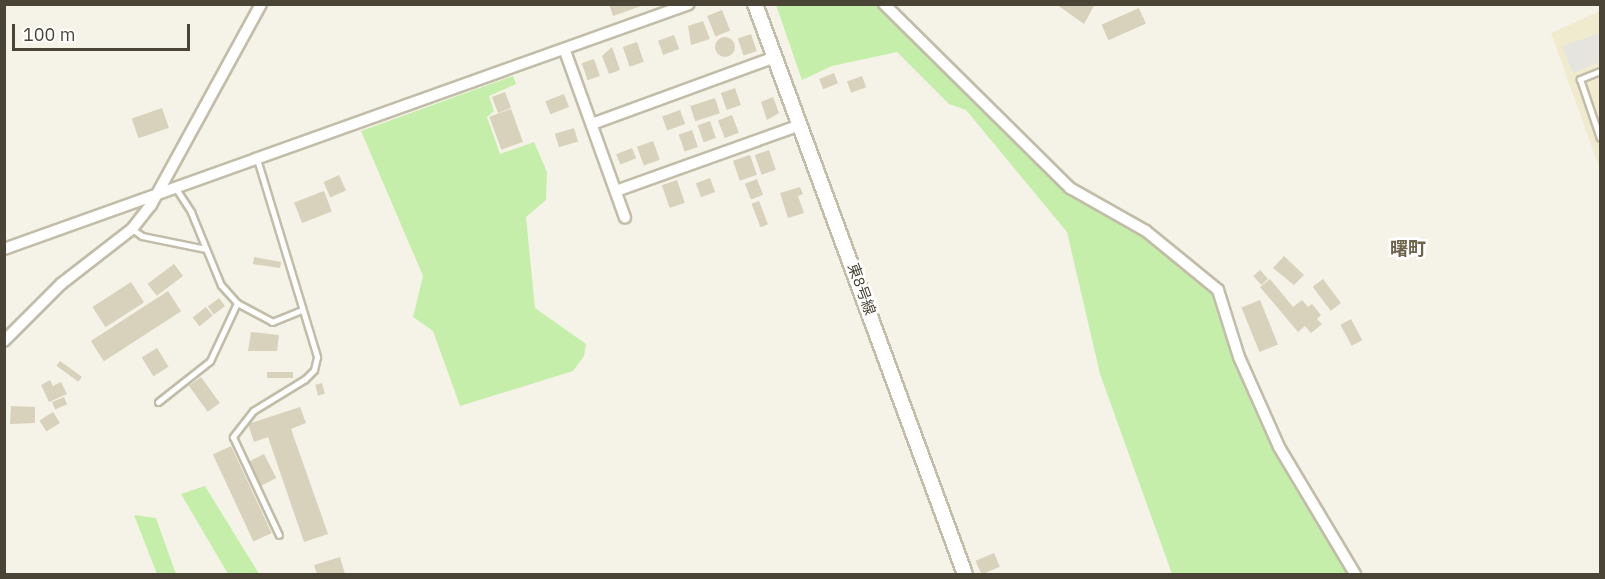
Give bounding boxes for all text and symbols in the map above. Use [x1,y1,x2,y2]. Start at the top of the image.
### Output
scale bar [15,12,194,50]
text: 100 m [23,23,75,46]
district label: 曙町 [1390,238,1426,260]
street label: 東8号線 [844,261,880,317]

